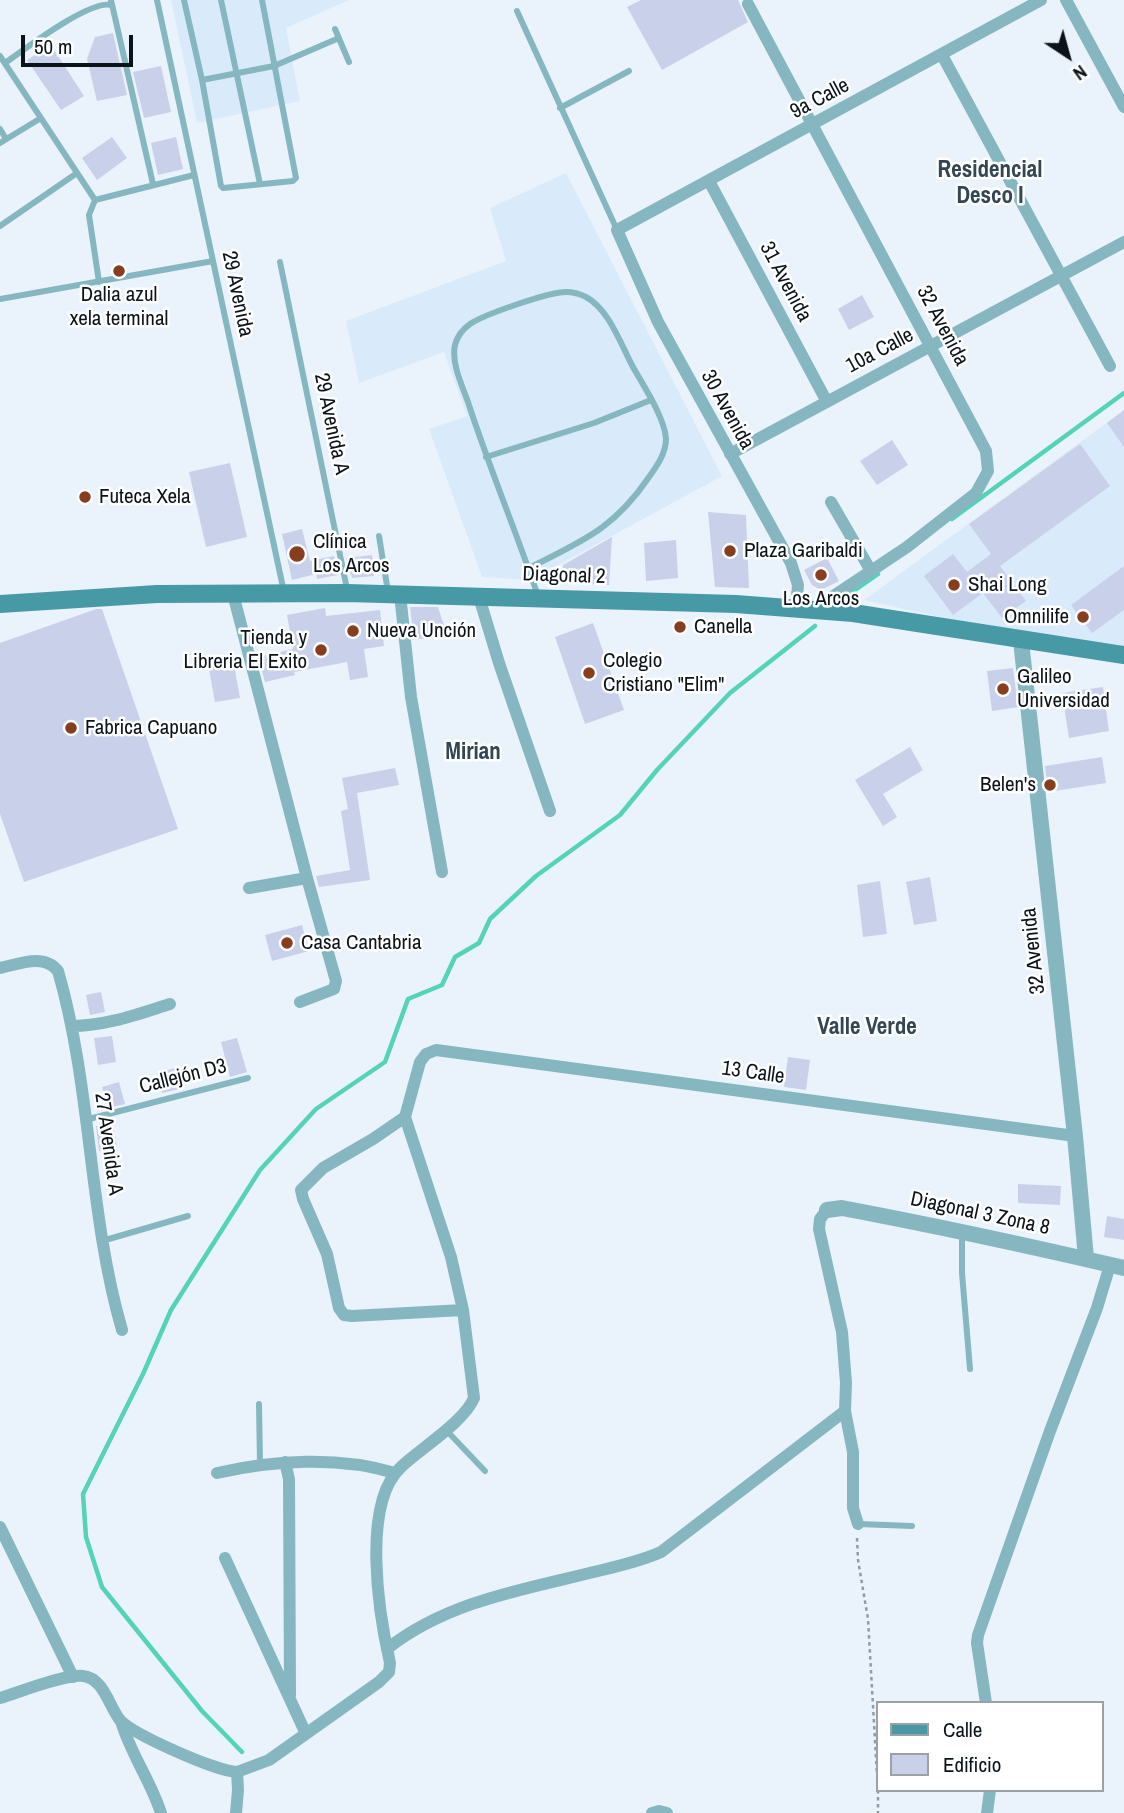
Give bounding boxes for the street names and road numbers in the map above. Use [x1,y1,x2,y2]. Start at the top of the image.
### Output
street label: 9a Calle [786,73,854,125]
street label: 31 Avenida [753,238,817,326]
street label: 29 Avenida [216,249,258,339]
street label: 32 Avenida [910,282,974,370]
street label: 10a Calle [842,323,918,379]
street label: 30 Avenida [695,366,759,454]
street label: 29 Avenida A [308,371,354,477]
street label: Diagonal 2 [522,562,606,590]
street label: 32 Avenida [1017,907,1051,995]
street label: Callejón D3 [137,1054,229,1100]
street label: 13 Calle [720,1056,786,1090]
street label: 27 Avenida A [88,1091,128,1197]
street label: Diagonal 3 Zona 8 [908,1187,1052,1241]

